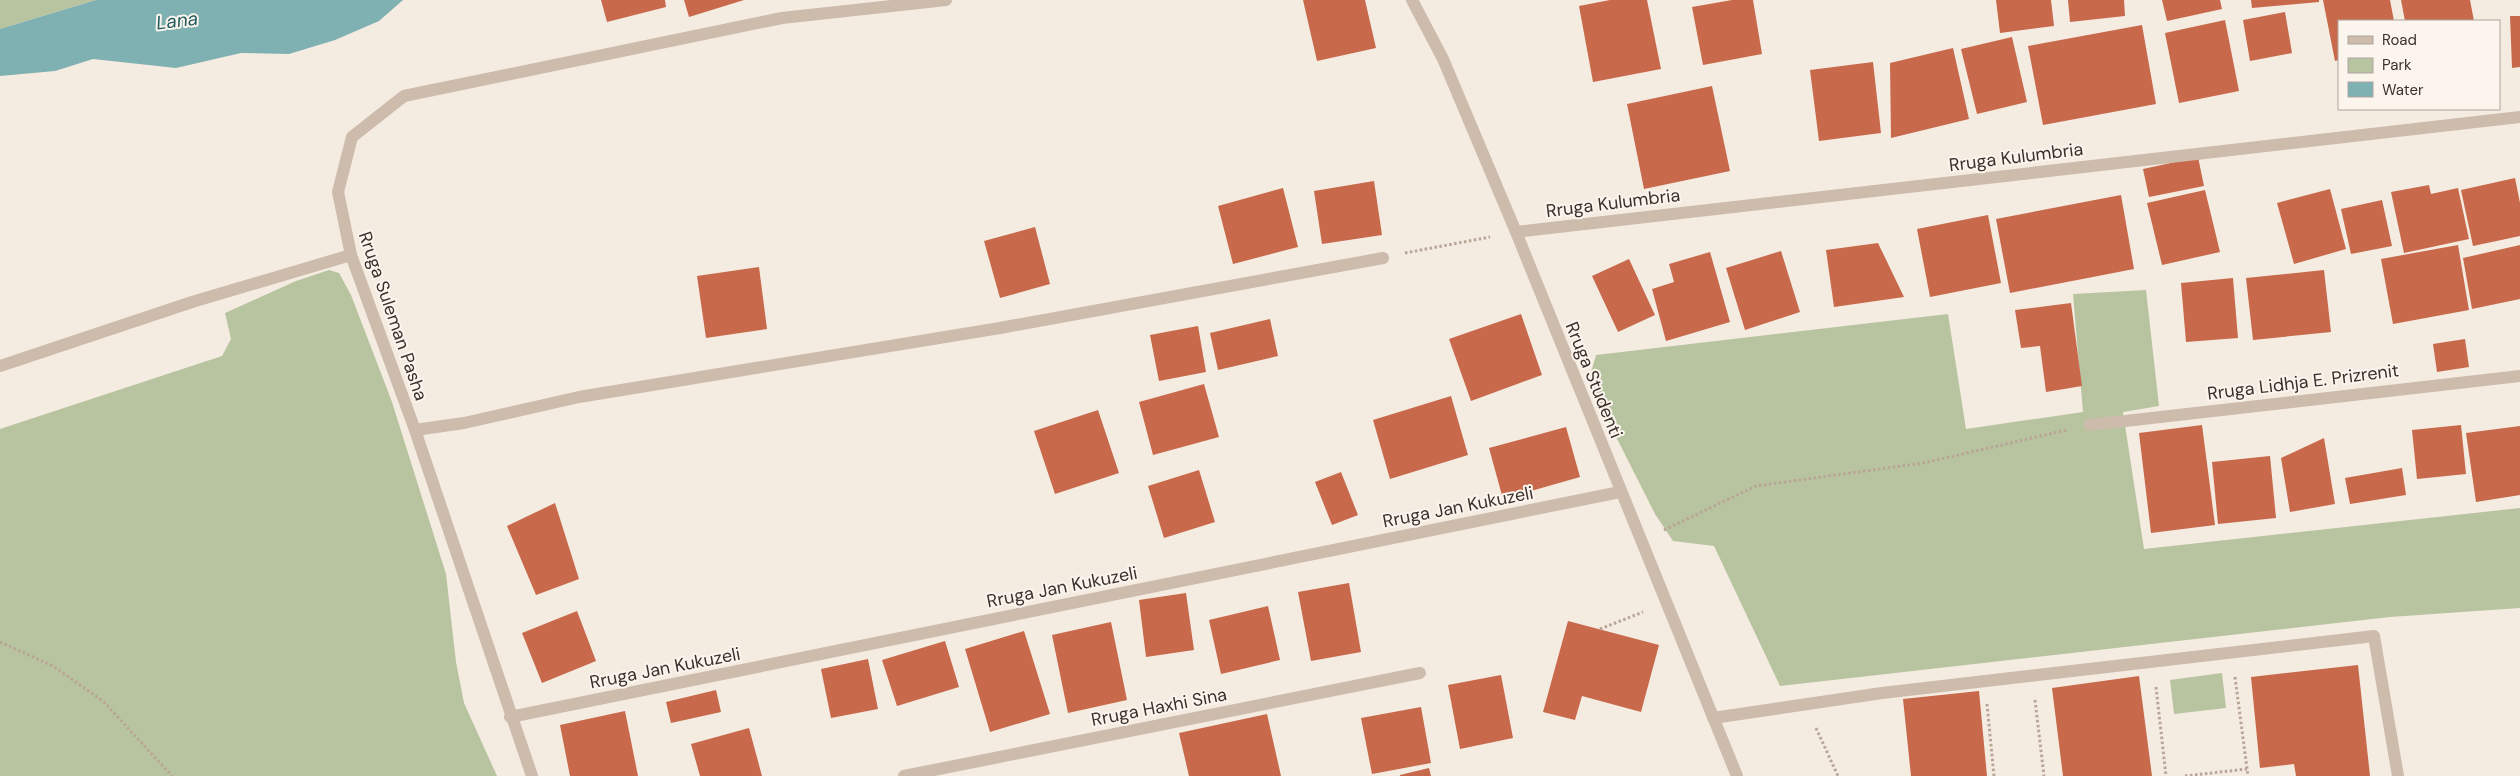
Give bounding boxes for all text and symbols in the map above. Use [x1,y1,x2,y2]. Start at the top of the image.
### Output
water label: Lana [155,6,199,35]
legend [2338,20,2500,110]
text: Road [2382,30,2417,50]
text: Park [2382,55,2412,75]
text: Water [2382,80,2424,100]
street label: Rruga Kulumbria [1947,137,2085,177]
street label: Rruga Kulumbria [1544,183,1682,223]
street label: Rruga Suleman Pasha [353,228,433,404]
street label: Rruga Studenti [1560,318,1628,442]
street label: Rruga Lidhja E. Prizrenit [2206,358,2400,406]
street label: Rruga Jan Kukuzeli [1381,481,1535,533]
street label: Rruga Jan Kukuzeli [985,561,1139,613]
street label: Rruga Jan Kukuzeli [588,642,742,694]
street label: Rruga Haxhi Sina [1089,682,1229,732]

